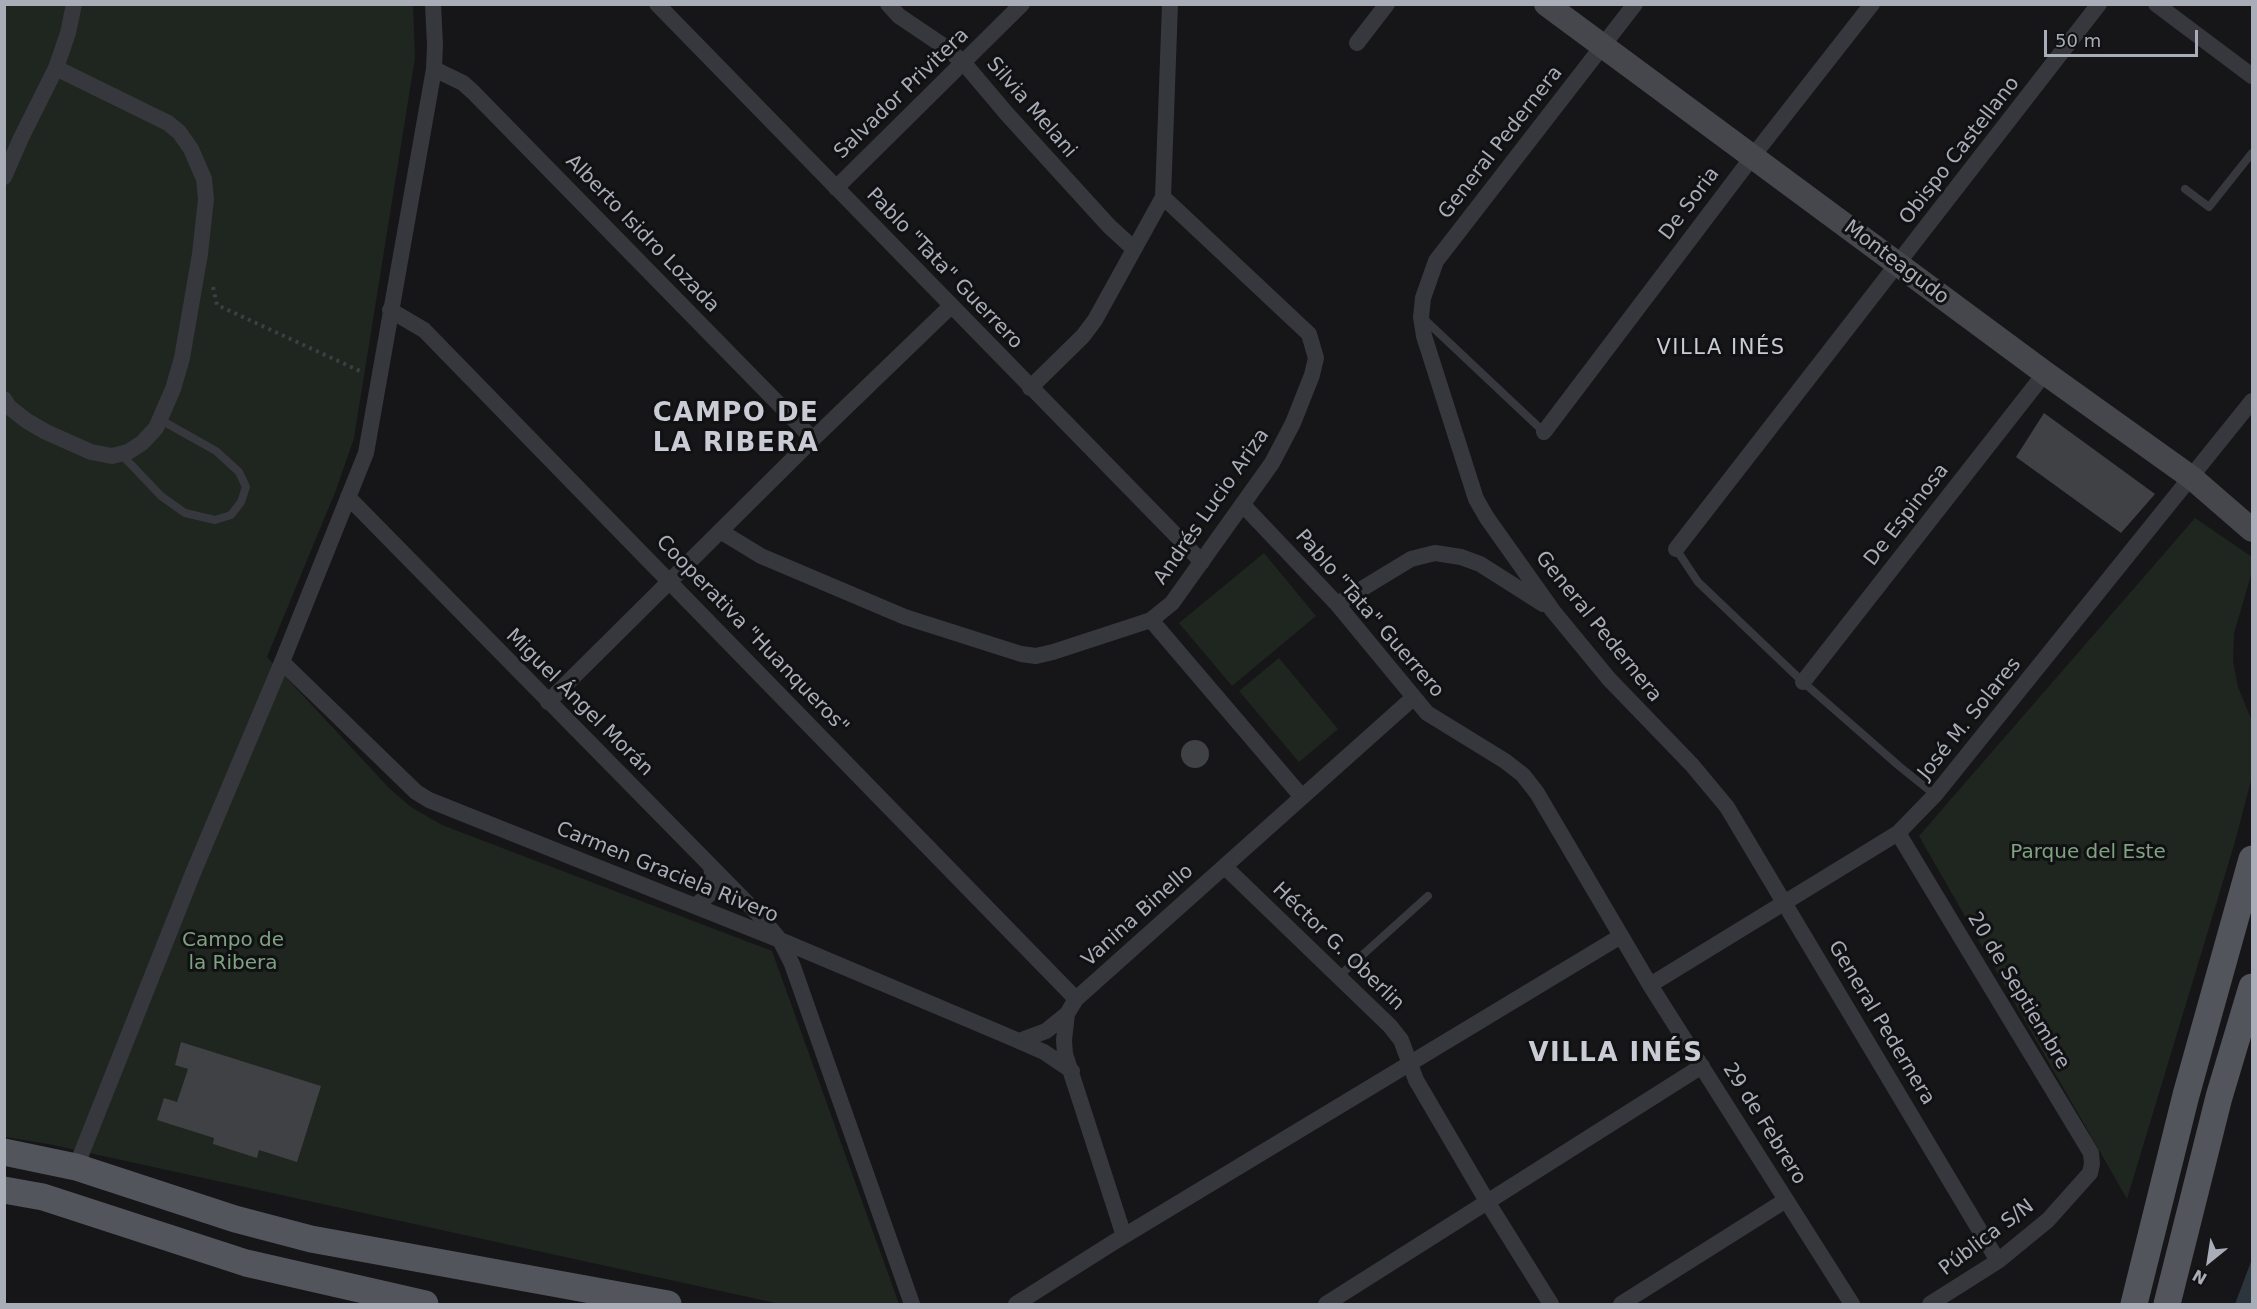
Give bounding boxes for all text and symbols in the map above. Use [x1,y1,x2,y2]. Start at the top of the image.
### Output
scale bar [2047,18,2202,56]
street label: Salvador Privitera [830,24,974,164]
text: 50 m [2055,30,2101,51]
street label: Silvia Melani [981,53,1081,163]
street label: General Pedernera [1434,62,1568,224]
street label: Obispo Castellano [1895,72,2025,230]
street label: Alberto Isidro Lozada [560,150,724,318]
street label: De Soria [1655,163,1725,245]
street label: Pablo "Tata" Guerrero [861,183,1027,355]
street label: Monteagudo [1839,216,1953,310]
district label: VILLA INÉS [1657,336,1785,362]
district label: CAMPO DE LA RIBERA [653,398,819,460]
street label: Andrés Lucio Ariza [1149,424,1275,590]
street label: De Espinosa [1860,459,1954,571]
street label: Pablo "Tata" Guerrero [1290,525,1448,703]
street label: Cooperativa "Huanqueros" [651,531,853,739]
street label: General Pedernera [1530,547,1666,707]
street label: Miguel Ángel Morán [500,624,658,782]
street label: José M. Solares [1913,653,2027,785]
street label: Carmen Graciela Rivero [552,817,782,929]
park label: Parque del Este [2010,841,2166,865]
street label: Vanina Binello [1077,860,1199,972]
street label: Héctor G. Oberlin [1267,878,1409,1016]
street label: 20 de Septiembre [1962,908,2074,1074]
park label: Campo de la Ribera [182,929,284,976]
street label: General Pedernera [1823,937,1939,1109]
district label: VILLA INÉS [1528,1038,1704,1070]
street label: 29 de Febrero [1717,1059,1811,1189]
street label: Pública S/N [1935,1195,2039,1281]
north arrow [2179,1231,2239,1291]
text: N [2189,1265,2210,1289]

